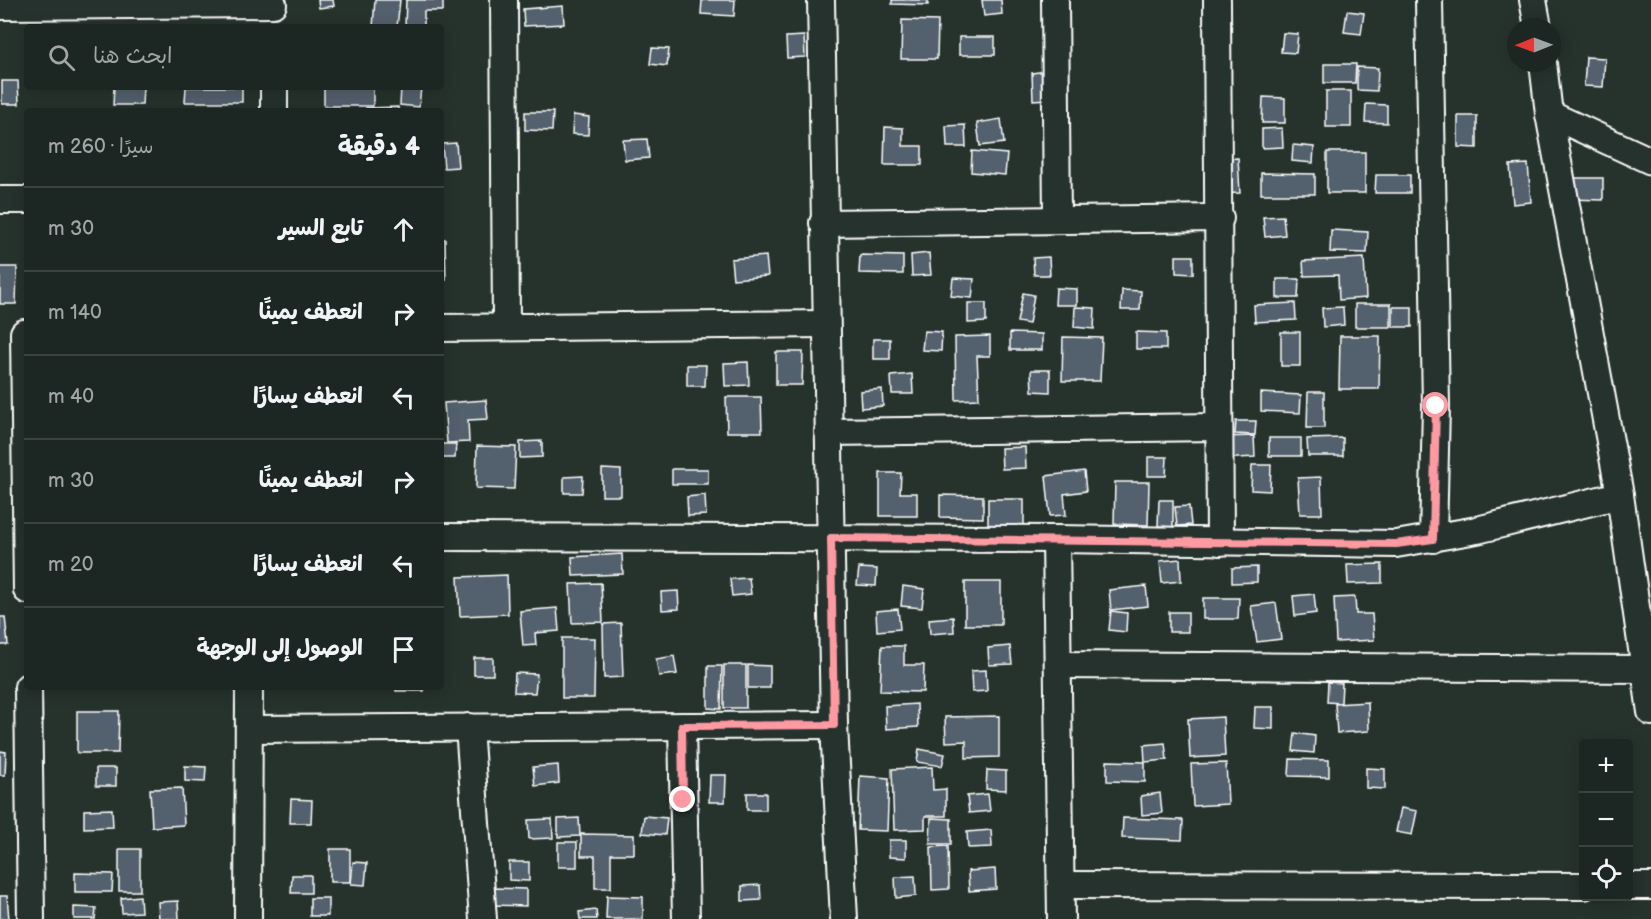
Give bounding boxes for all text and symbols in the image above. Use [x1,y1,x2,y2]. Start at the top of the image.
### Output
north arrow [1507,18,1561,72]
search box [24,24,444,90]
icon: search [45,41,78,74]
text: ابحث هنا [93,43,173,70]
text: 4 دقيقة [338,132,420,163]
text: سيرًا · 260 m [48,135,154,159]
icon: ahead [387,213,420,246]
text: تابع السير [279,215,363,242]
text: 30 m [48,217,94,241]
icon: right [387,297,420,330]
text: انعطف يمينًا [259,299,363,326]
text: 140 m [48,301,102,325]
icon: left [387,381,420,414]
text: انعطف يسارًا [253,383,363,410]
text: 40 m [48,385,94,409]
route start [1422,392,1448,418]
icon: right [387,465,420,498]
text: انعطف يمينًا [259,467,363,494]
text: 30 m [48,469,94,493]
icon: left [387,549,420,582]
text: انعطف يسارًا [253,551,363,578]
text: 20 m [48,553,94,577]
icon: arrive [387,633,420,666]
text: الوصول إلى الوجهة [196,635,363,662]
map controls [1579,739,1633,901]
button: + [1579,739,1633,793]
route end [669,786,695,812]
button: − [1579,793,1633,847]
button: locate [1579,847,1633,901]

